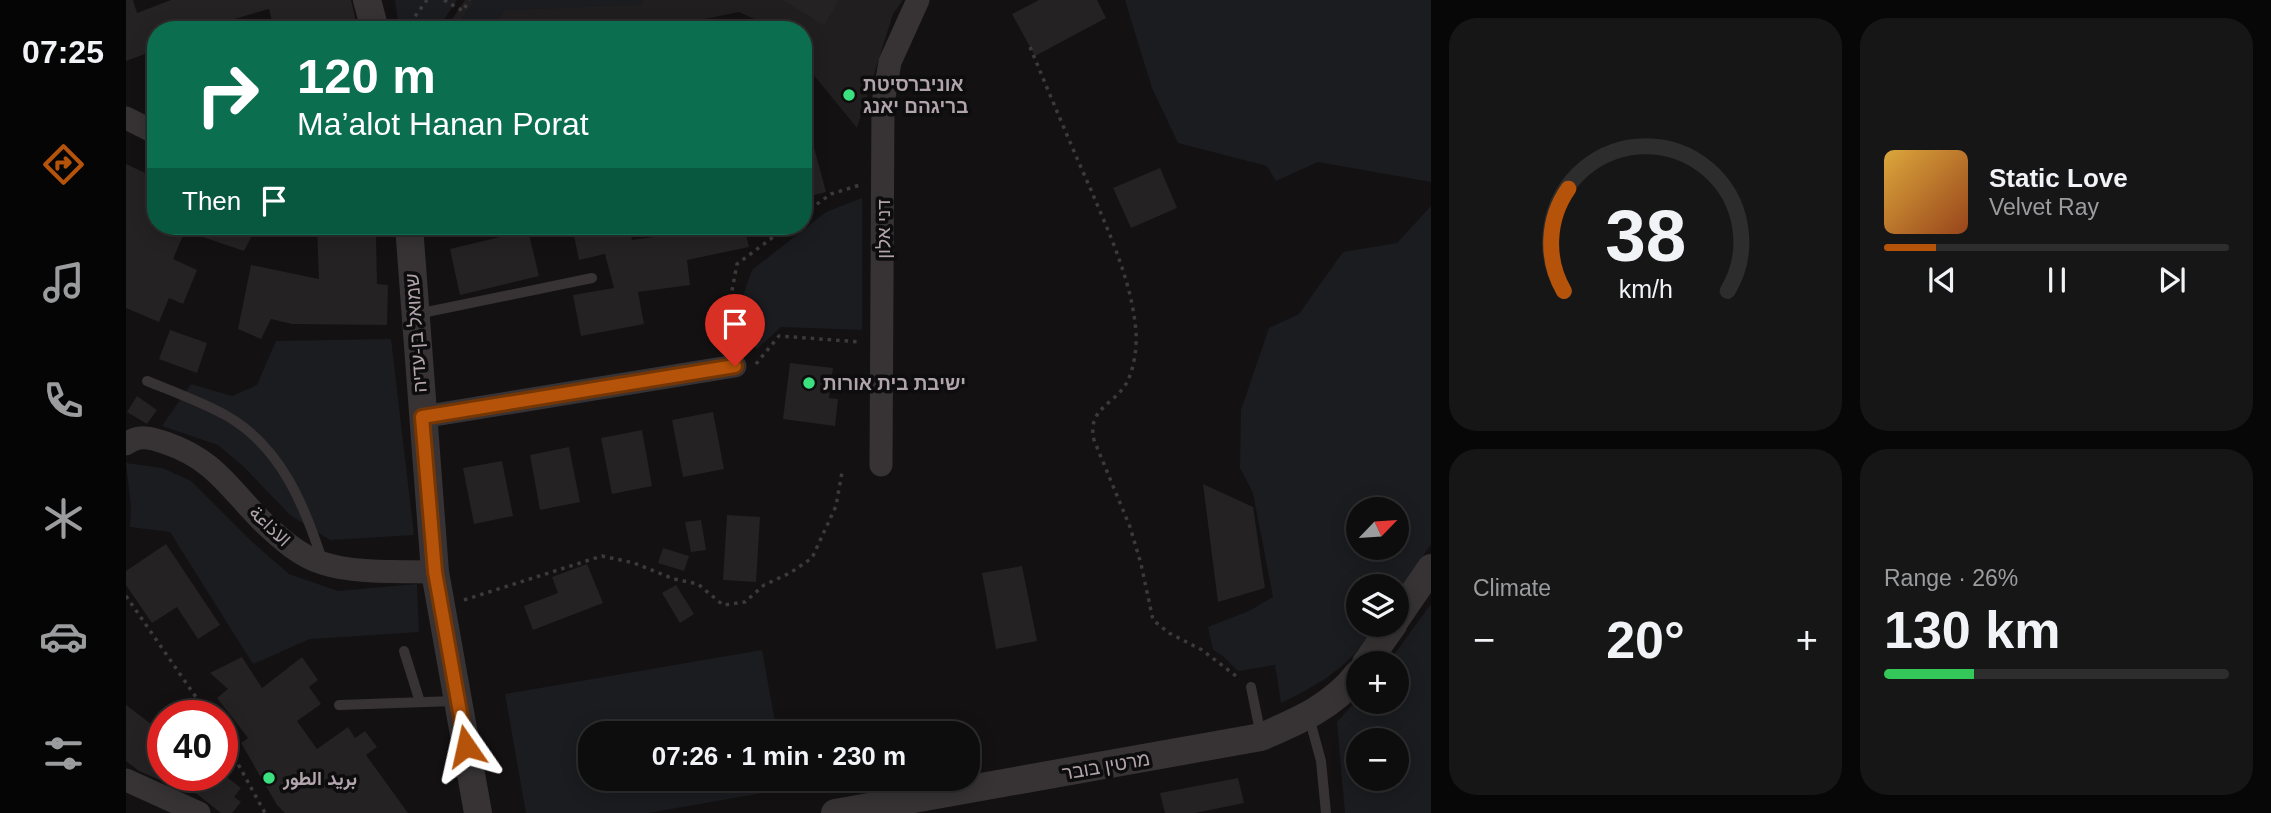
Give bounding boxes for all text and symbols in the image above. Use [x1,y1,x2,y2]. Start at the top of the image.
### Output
text: 07:25 [22,34,104,70]
icon: right [182,49,273,140]
text: 120 m [297,49,436,103]
place label: אוניברסיטת בריגהם יאנג [863,74,968,117]
marker: אוניברסיטת בריגהם יאנג [841,87,857,103]
text: Ma’alot Hanan Porat [297,106,589,142]
icon: directions [39,140,88,189]
text: Static Love [1989,163,2128,193]
icon: arrive [255,182,293,220]
text: Then [182,186,241,216]
text: Velvet Ray [1989,194,2099,220]
text: 38 [1605,195,1686,276]
street label: דני אלון [873,199,894,259]
icon: music [39,258,88,307]
icon: previous [1923,261,1961,299]
icon: pause [2038,261,2076,299]
icon: next [2153,261,2191,299]
street label: שמואל בן-עדיה [401,273,431,393]
text: km/h [1618,275,1673,303]
pin [705,294,765,366]
icon: arrive [716,305,754,343]
place label: ישיבת בית אורות [823,373,966,394]
marker: ישיבת בית אורות [801,375,817,391]
icon: phone [39,376,88,425]
icon: climate [39,494,88,543]
north arrow [1346,497,1409,560]
map controls [1346,497,1409,791]
street label: الاذاعة [245,502,295,550]
text: Range · 26% [1884,565,2018,591]
button: layers [1346,574,1409,637]
text: Climate [1473,575,1551,601]
text: 130 km [1884,601,2060,659]
text: 20° [1606,611,1685,669]
icon: car [39,612,88,661]
text: − [1473,619,1495,661]
text: + [1796,619,1818,661]
button: + [1346,651,1409,714]
speed limit sign: 40 [147,700,238,791]
position arrow [429,709,503,783]
button: − [1346,728,1409,791]
icon: filters [39,729,88,778]
text: 07:26 · 1 min · 230 m [652,741,906,771]
street label: מרטין בובר [1061,748,1151,784]
place label: بريد الطور [282,768,357,791]
marker: بريد الطور [261,770,277,786]

